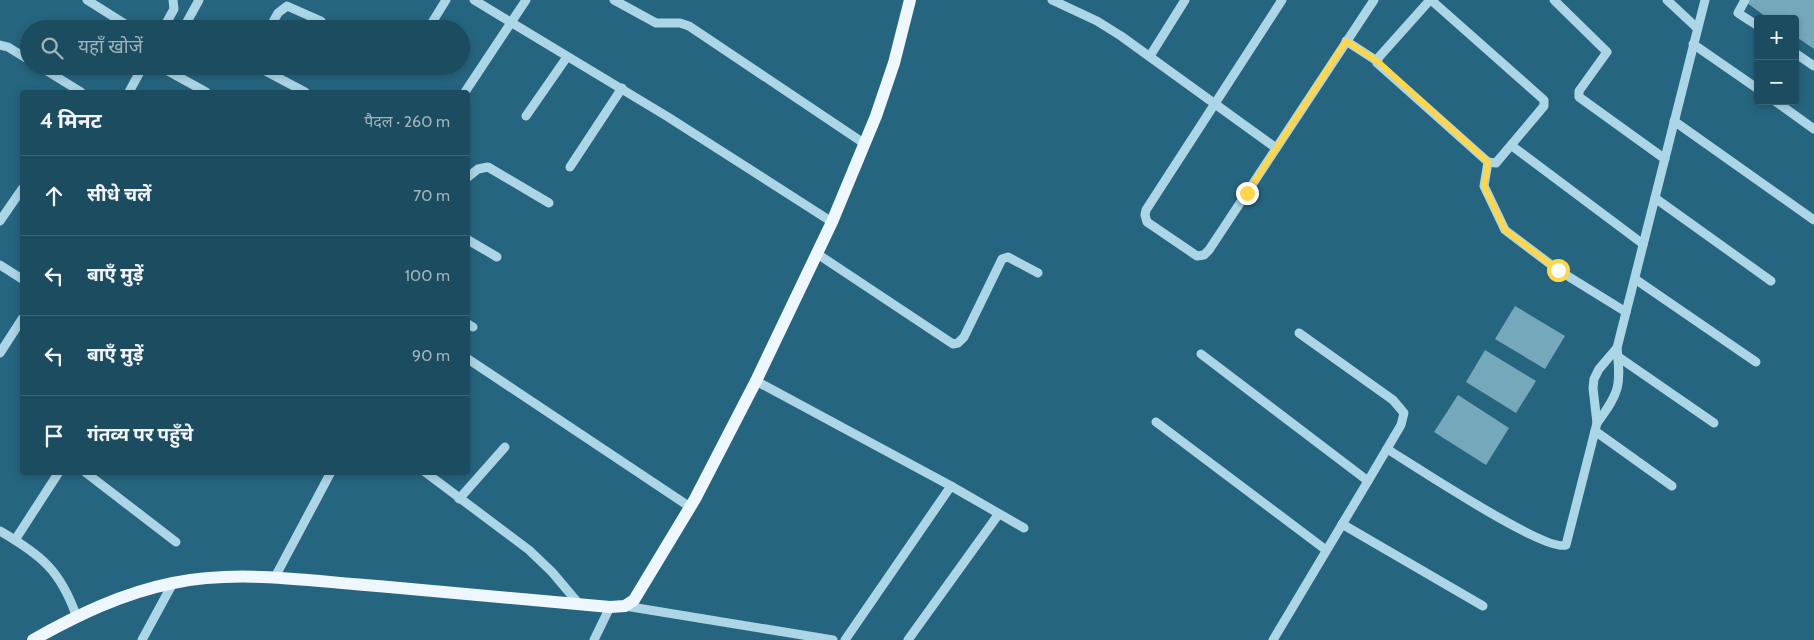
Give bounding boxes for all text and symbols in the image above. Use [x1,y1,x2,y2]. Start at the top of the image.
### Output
map controls [1754,15,1799,105]
button: + [1754,15,1799,60]
search box [20,20,470,75]
icon: search [38,34,66,62]
text: यहाँ खोजें [78,35,143,58]
button: − [1754,60,1799,105]
text: 4 मिनट [40,108,102,133]
text: पैदल · 260 m [364,112,450,131]
icon: ahead [40,182,68,210]
route end [1236,182,1259,205]
text: सीधे चलें [87,183,151,206]
text: 70 m [413,186,450,205]
route start [1547,259,1570,282]
icon: left [40,262,68,290]
text: बाएँ मुड़ें [87,263,143,286]
text: 100 m [405,266,450,285]
icon: left [40,342,68,370]
text: बाएँ मुड़ें [87,343,143,366]
text: 90 m [412,346,450,365]
icon: arrive [40,422,68,450]
text: गंतव्य पर पहुँचे [87,423,193,446]

